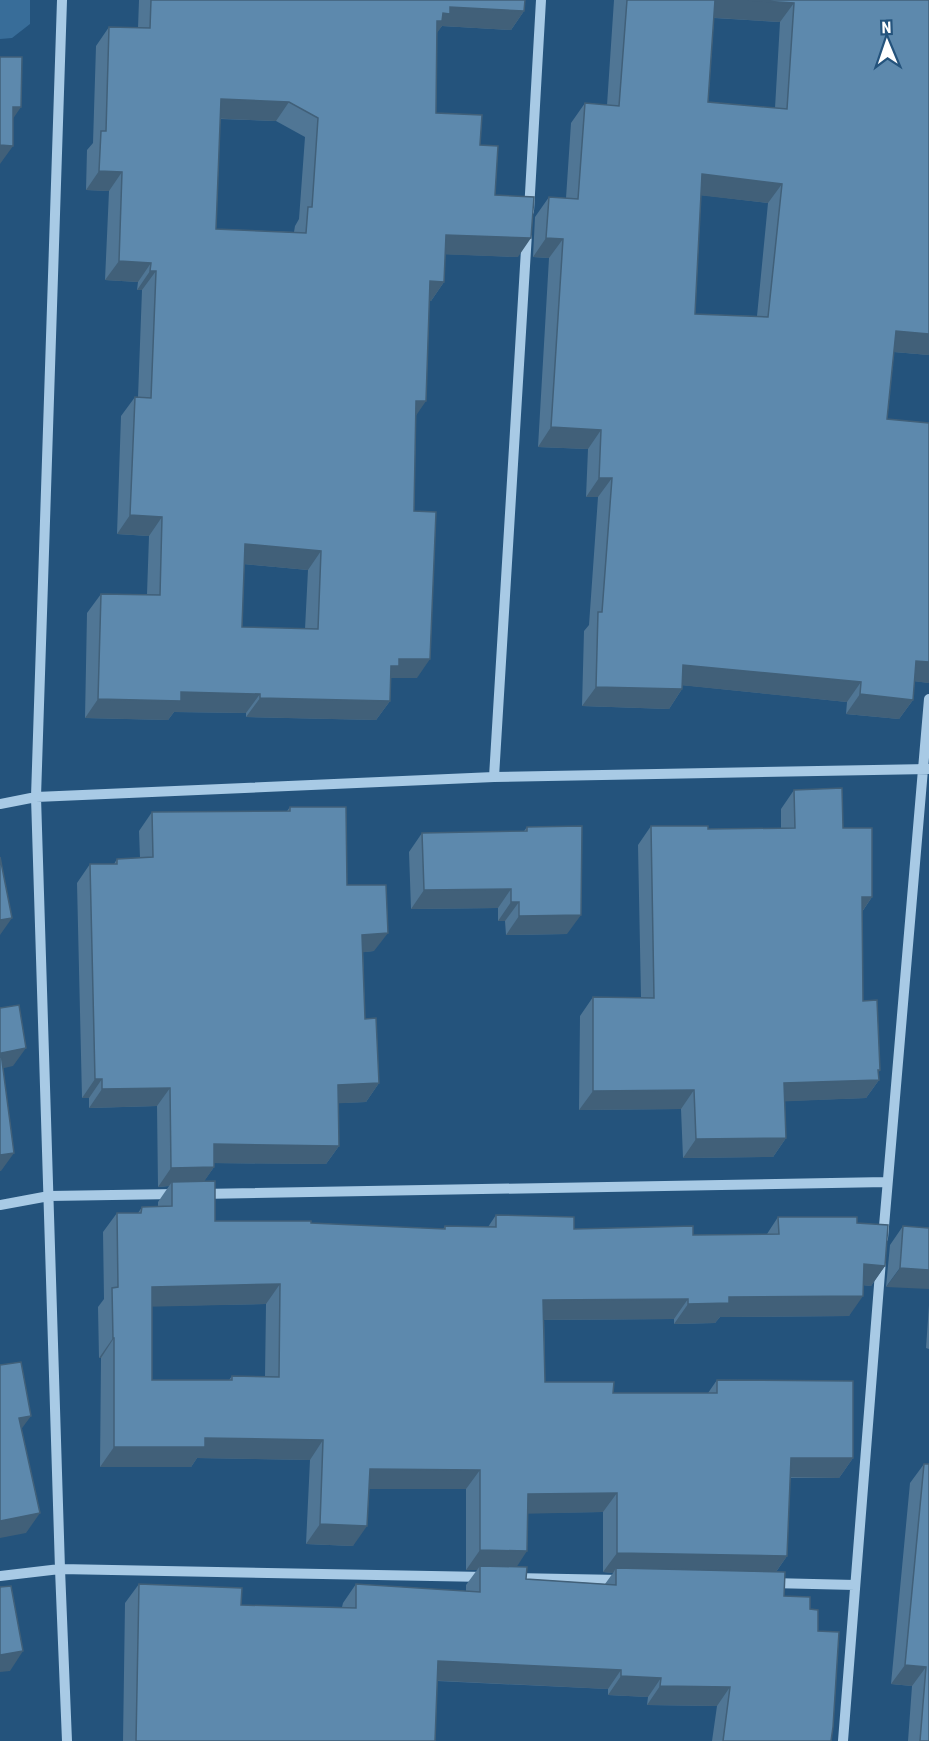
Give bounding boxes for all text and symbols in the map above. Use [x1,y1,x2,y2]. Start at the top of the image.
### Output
north arrow [857,12,917,72]
text: N [881,18,892,37]

